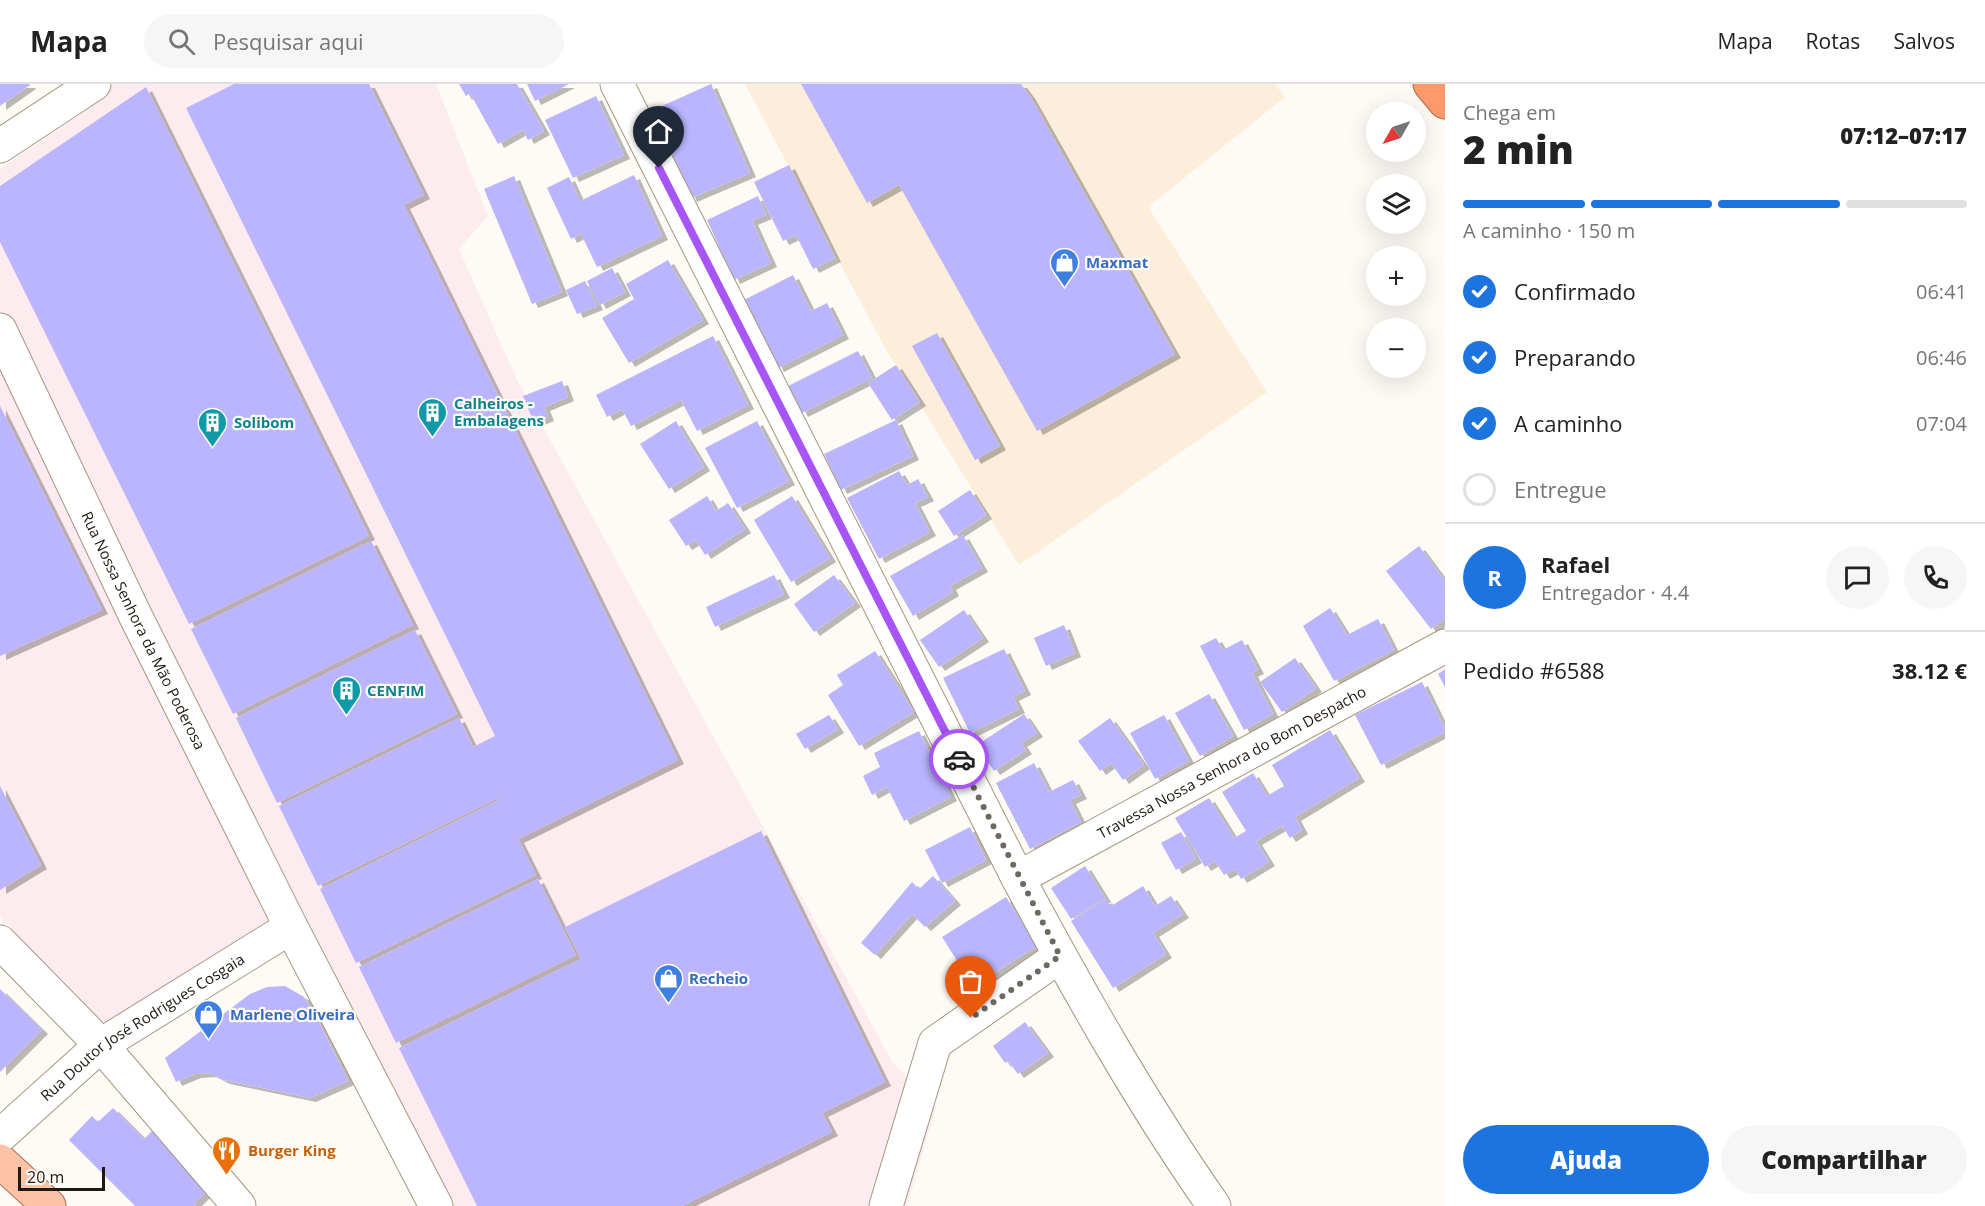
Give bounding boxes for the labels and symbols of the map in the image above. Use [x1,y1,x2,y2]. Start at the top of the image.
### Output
north arrow [1366,102,1426,162]
pin [633,106,684,168]
shop icon: Maxmat [1049,246,1081,288]
place label: Maxmat [1086,252,1149,272]
place label: Calheiros - Embalagens [454,393,544,430]
building icon: Calheiros - Embalagens [417,396,449,438]
building icon: Solibom [197,406,229,448]
place label: Solibom [234,412,294,432]
street label: Rua Nossa Senhora da Mão Poderosa [77,508,211,753]
building icon: CENFIM [330,674,362,716]
place label: CENFIM [367,680,425,700]
street label: Travessa Nossa Senhora do Bom Despacho [1094,681,1369,843]
courier [929,729,989,789]
street label: Rua Doutor José Rodrigues Cosgaia [36,949,248,1105]
pin [945,956,996,1018]
shop icon: Recheio [652,962,684,1004]
place label: Recheio [689,968,748,988]
shop icon: Marlene Oliveira [193,998,225,1040]
place label: Marlene Oliveira [230,1004,355,1024]
restaurant icon: Burger King [211,1134,243,1176]
place label: Burger King [248,1140,336,1160]
scale bar [18,1164,105,1192]

